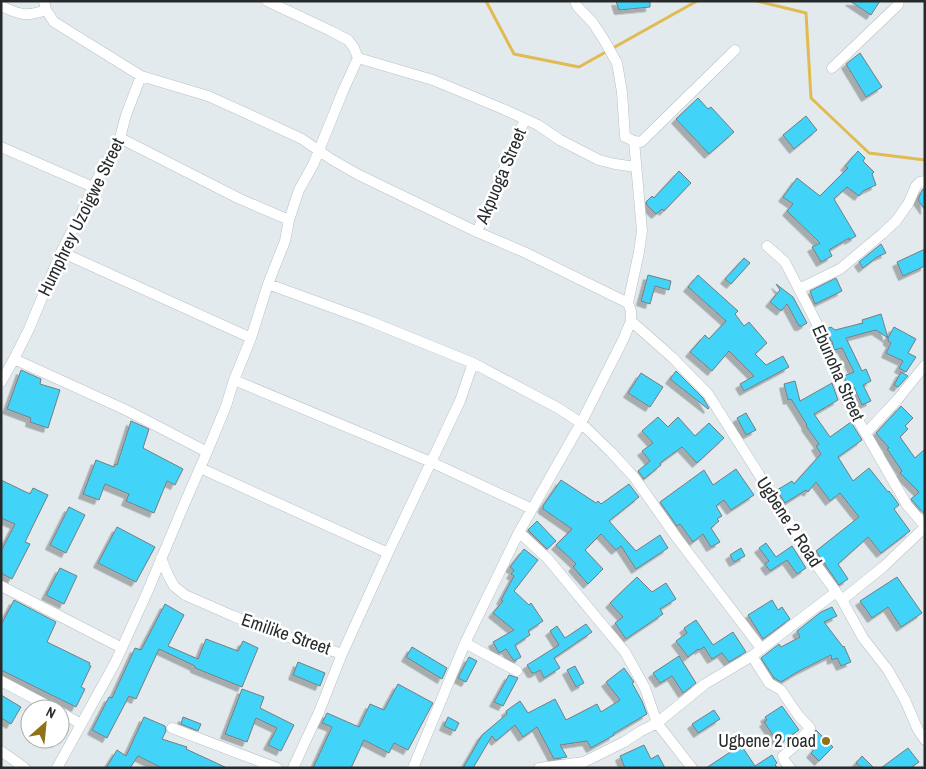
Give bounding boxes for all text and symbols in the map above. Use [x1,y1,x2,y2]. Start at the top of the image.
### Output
street label: Akpuoga Street [469,124,532,228]
street label: Humphrey Uzoigwe Street [31,134,130,300]
street label: Ebunoha Street [806,321,871,425]
street label: Ugbene 2 Road [751,472,828,572]
street label: Emilike Street [238,607,334,660]
north arrow [20,699,70,749]
text: N [43,703,59,722]
place label: Ugbene 2 road [718,728,816,753]
marker: Ugbene 2 road [820,735,832,747]

